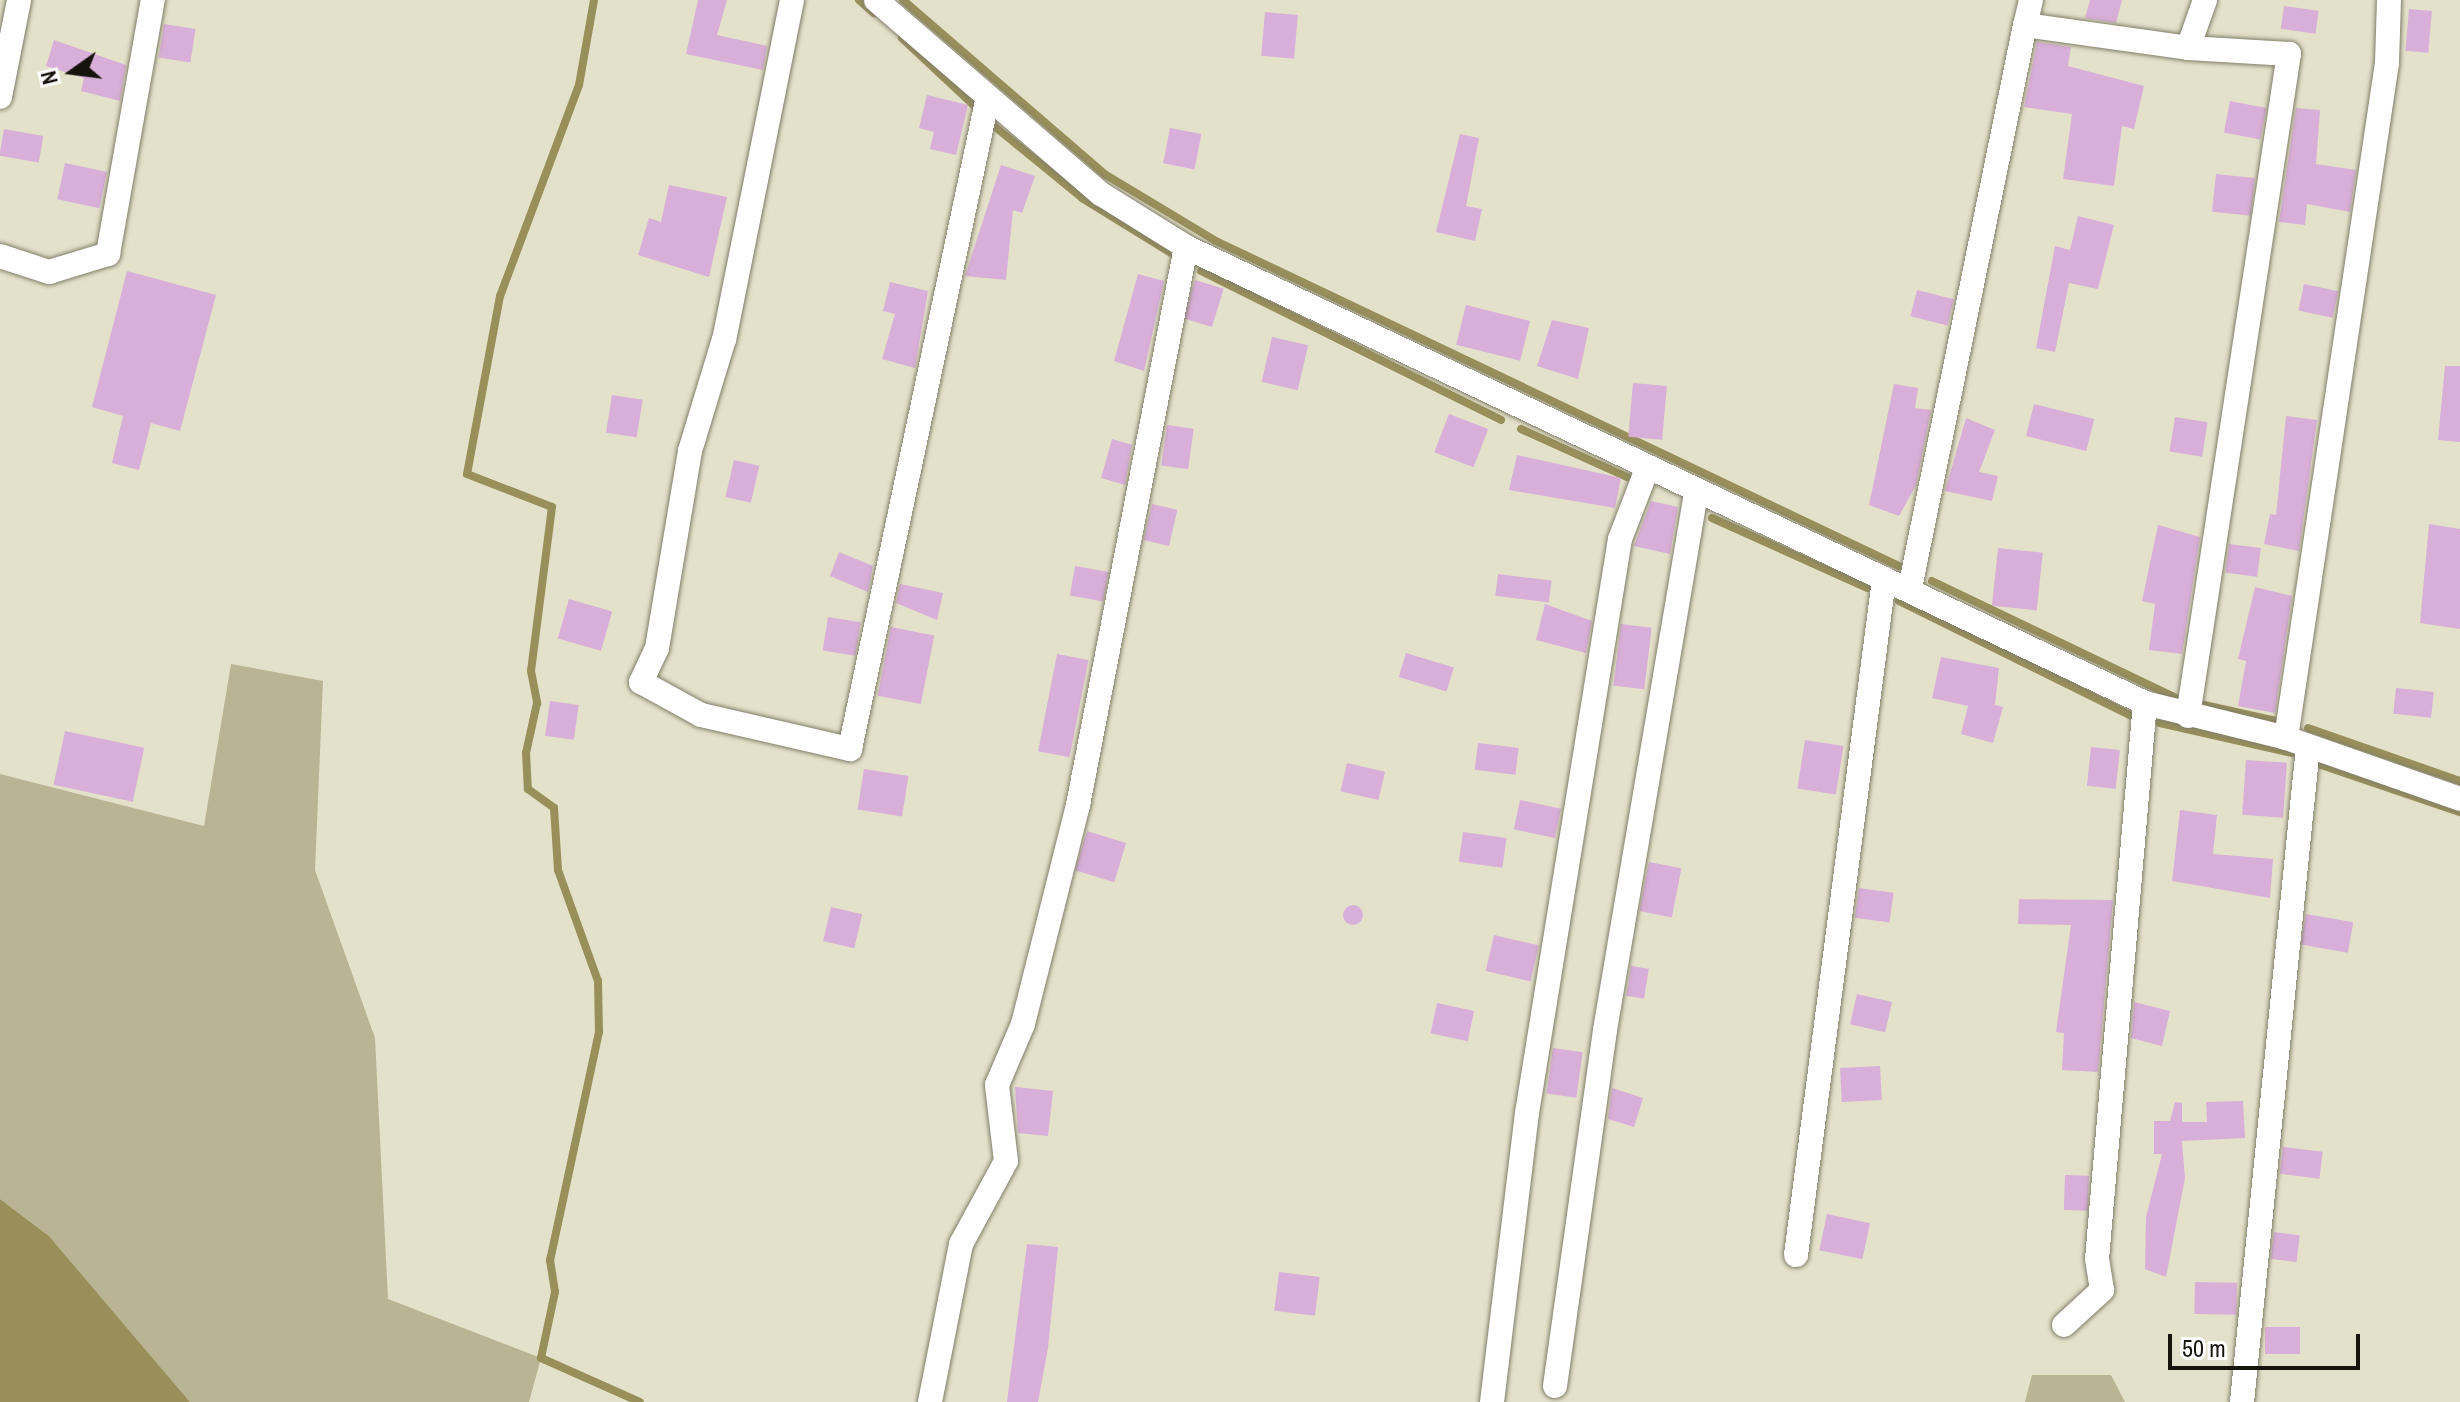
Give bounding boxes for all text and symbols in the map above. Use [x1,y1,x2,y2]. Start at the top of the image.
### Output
north arrow [32,32,112,112]
text: N [33,68,65,88]
scale bar [2172,1318,2364,1368]
text: 50 m [2182,1332,2226,1364]

